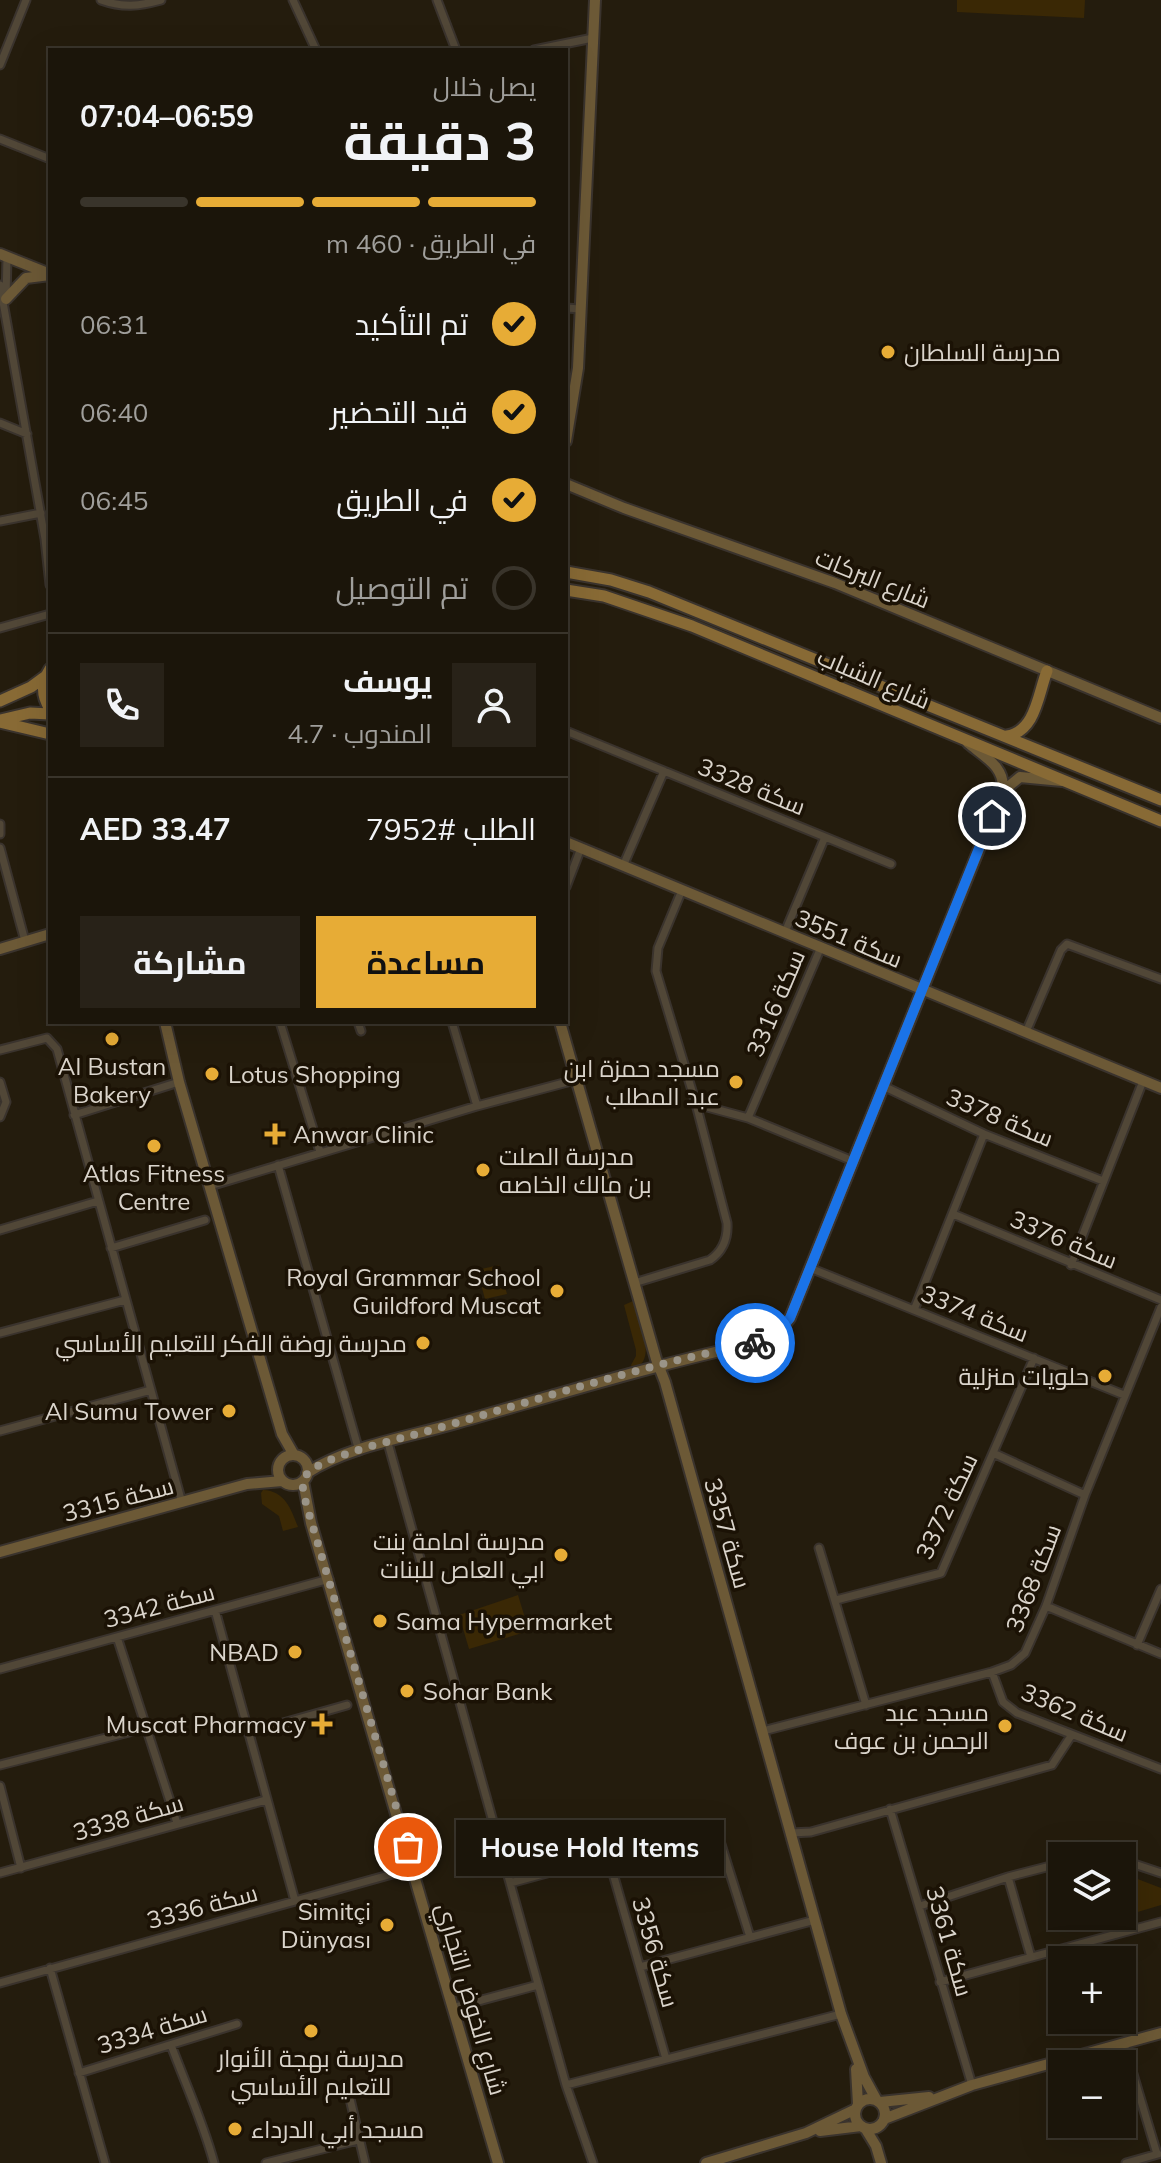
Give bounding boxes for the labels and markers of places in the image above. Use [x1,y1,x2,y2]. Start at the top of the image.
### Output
place label: مدرسة السلطان [904,337,1061,367]
marker: مدرسة السلطان [879,343,897,361]
pin [958,782,1026,850]
marker: Al Bustan Bakery [103,1030,121,1048]
place label: Al Bustan Bakery [58,1051,166,1109]
place label: مسجد حمزة ابن عبد المطلب [564,1053,720,1111]
place label: Lotus Shopping [228,1059,401,1089]
marker: Lotus Shopping [203,1065,221,1083]
marker: مسجد حمزة ابن عبد المطلب [727,1073,745,1091]
place label: Anwar Clinic [293,1119,434,1149]
marker: Anwar Clinic [264,1123,286,1145]
marker: Atlas Fitness Centre [145,1137,163,1155]
place label: مدرسة الصلت بن مالك الخاصه [499,1141,652,1199]
place label: Atlas Fitness Centre [83,1158,225,1216]
marker: مدرسة الصلت بن مالك الخاصه [474,1161,492,1179]
place label: Royal Grammar School Guildford Muscat [286,1262,541,1320]
marker: Royal Grammar School Guildford Muscat [548,1282,566,1300]
place label: مدرسة روضة الفكر للتعليم الأساسي [55,1328,407,1362]
marker: مدرسة روضة الفكر للتعليم الأساسي [414,1334,432,1352]
place label: حلويات منزلية [959,1361,1089,1391]
marker: حلويات منزلية [1096,1367,1114,1385]
place label: Al Sumu Tower [45,1396,213,1426]
marker: Al Sumu Tower [220,1402,238,1420]
place label: مدرسة امامة بنت ابي العاص للبنات [373,1526,545,1589]
marker: مدرسة امامة بنت ابي العاص للبنات [552,1546,570,1564]
place label: Sama Hypermarket [396,1606,612,1636]
marker: Sama Hypermarket [371,1612,389,1630]
place label: NBAD [209,1637,279,1667]
marker: NBAD [286,1643,304,1661]
place label: Sohar Bank [423,1676,553,1706]
marker: Sohar Bank [398,1682,416,1700]
place label: مسجد عبد الرحمن بن عوف [834,1697,989,1755]
place label: Muscat Pharmacy [106,1709,306,1739]
marker: Muscat Pharmacy [313,1715,331,1733]
marker: مسجد عبد الرحمن بن عوف [996,1717,1014,1735]
pin [374,1813,442,1881]
callout: House Hold Items [456,1819,724,1875]
place label: Simitçi Dünyası [281,1896,371,1954]
marker: Simitçi Dünyası [378,1916,396,1934]
marker: مدرسة بهجة الأنوار للتعليم الأساسي [302,2022,320,2040]
place label: مدرسة بهجة الأنوار للتعليم الأساسي [216,2043,404,2105]
place label: مسجد أبي الدرداء [251,2114,424,2149]
marker: مسجد أبي الدرداء [226,2120,244,2138]

